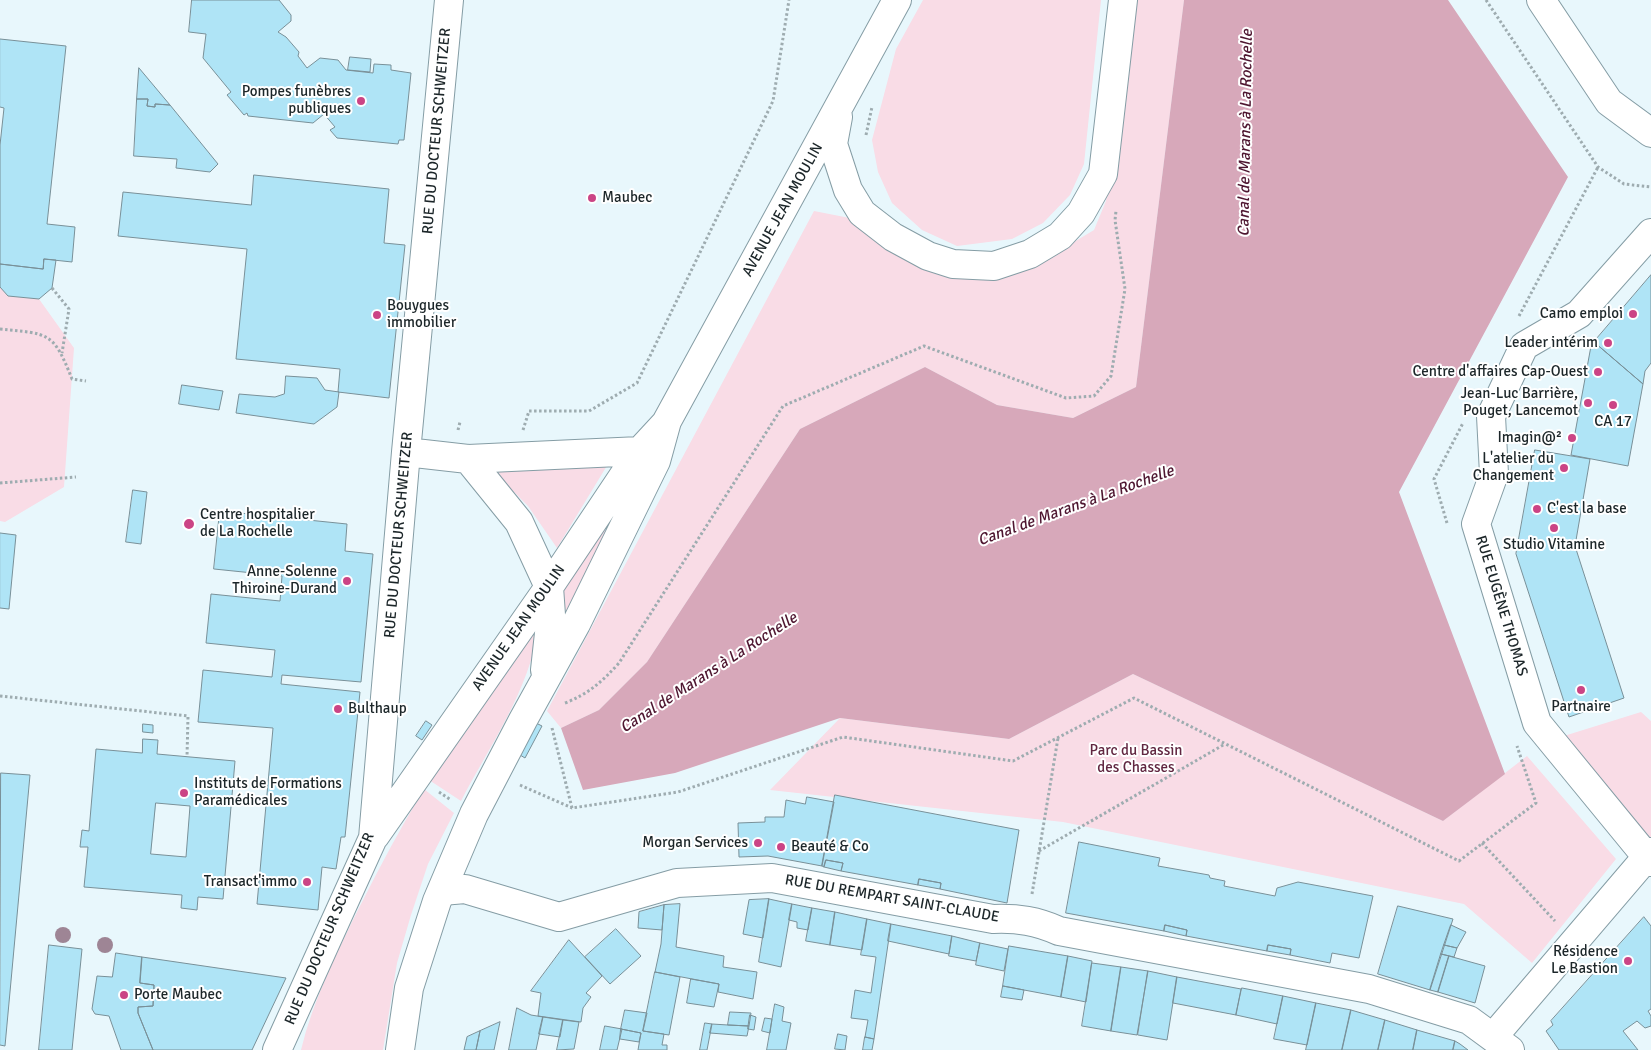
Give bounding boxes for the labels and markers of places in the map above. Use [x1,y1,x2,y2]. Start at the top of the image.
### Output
place label: Pompes funèbres publiques [242,83,351,118]
marker: Pompes funèbres publiques [355,95,367,107]
place label: Maubec [602,189,652,207]
marker: Maubec [586,192,598,204]
place label: Bouygues immobilier [387,297,456,332]
place label: Camo emploi [1540,305,1623,323]
marker: Camo emploi [1627,308,1639,320]
marker: Bouygues immobilier [371,309,383,321]
place label: Leader intérim [1505,334,1598,352]
marker: Leader intérim [1602,337,1614,349]
place label: Centre d'affaires Cap-Ouest [1412,363,1588,381]
marker: Centre d'affaires Cap-Ouest [1592,366,1604,378]
place label: Jean-Luc Barrière, Pouget, Lancemot [1460,385,1578,420]
marker: Jean-Luc Barrière, Pouget, Lancemot [1582,397,1594,409]
marker: CA 17 [1607,399,1619,411]
place label: CA 17 [1594,413,1632,431]
place label: Imagin@² [1497,429,1562,447]
marker: Imagin@² [1566,432,1578,444]
place label: L'atelier du Changement [1473,450,1554,485]
marker: L'atelier du Changement [1558,462,1570,474]
place label: C'est la base [1547,500,1627,518]
marker: C'est la base [1531,503,1543,515]
place label: Centre hospitalier de La Rochelle [200,506,315,541]
marker: Centre hospitalier de La Rochelle [182,517,196,531]
marker: Studio Vitamine [1548,522,1560,534]
place label: Studio Vitamine [1503,536,1605,554]
place label: Anne-Solenne Thiroine-Durand [232,563,337,598]
marker: Anne-Solenne Thiroine-Durand [341,575,353,587]
marker: Partnaire [1575,684,1587,696]
place label: Partnaire [1551,698,1611,716]
place label: Bulthaup [348,700,407,718]
marker: Bulthaup [332,703,344,715]
place label: Instituts de Formations Paramédicales [194,775,342,810]
marker: Instituts de Formations Paramédicales [178,787,190,799]
place label: Morgan Services [642,834,748,852]
marker: Morgan Services [752,837,764,849]
place label: Beauté & Co [791,838,869,856]
marker: Beauté & Co [775,841,787,853]
place label: Transact'immo [204,873,297,891]
marker: Transact'immo [301,876,313,888]
place label: Résidence Le Bastion [1551,943,1618,978]
marker: Résidence Le Bastion [1622,955,1634,967]
place label: Porte Maubec [134,986,222,1004]
marker: Porte Maubec [118,989,130,1001]

